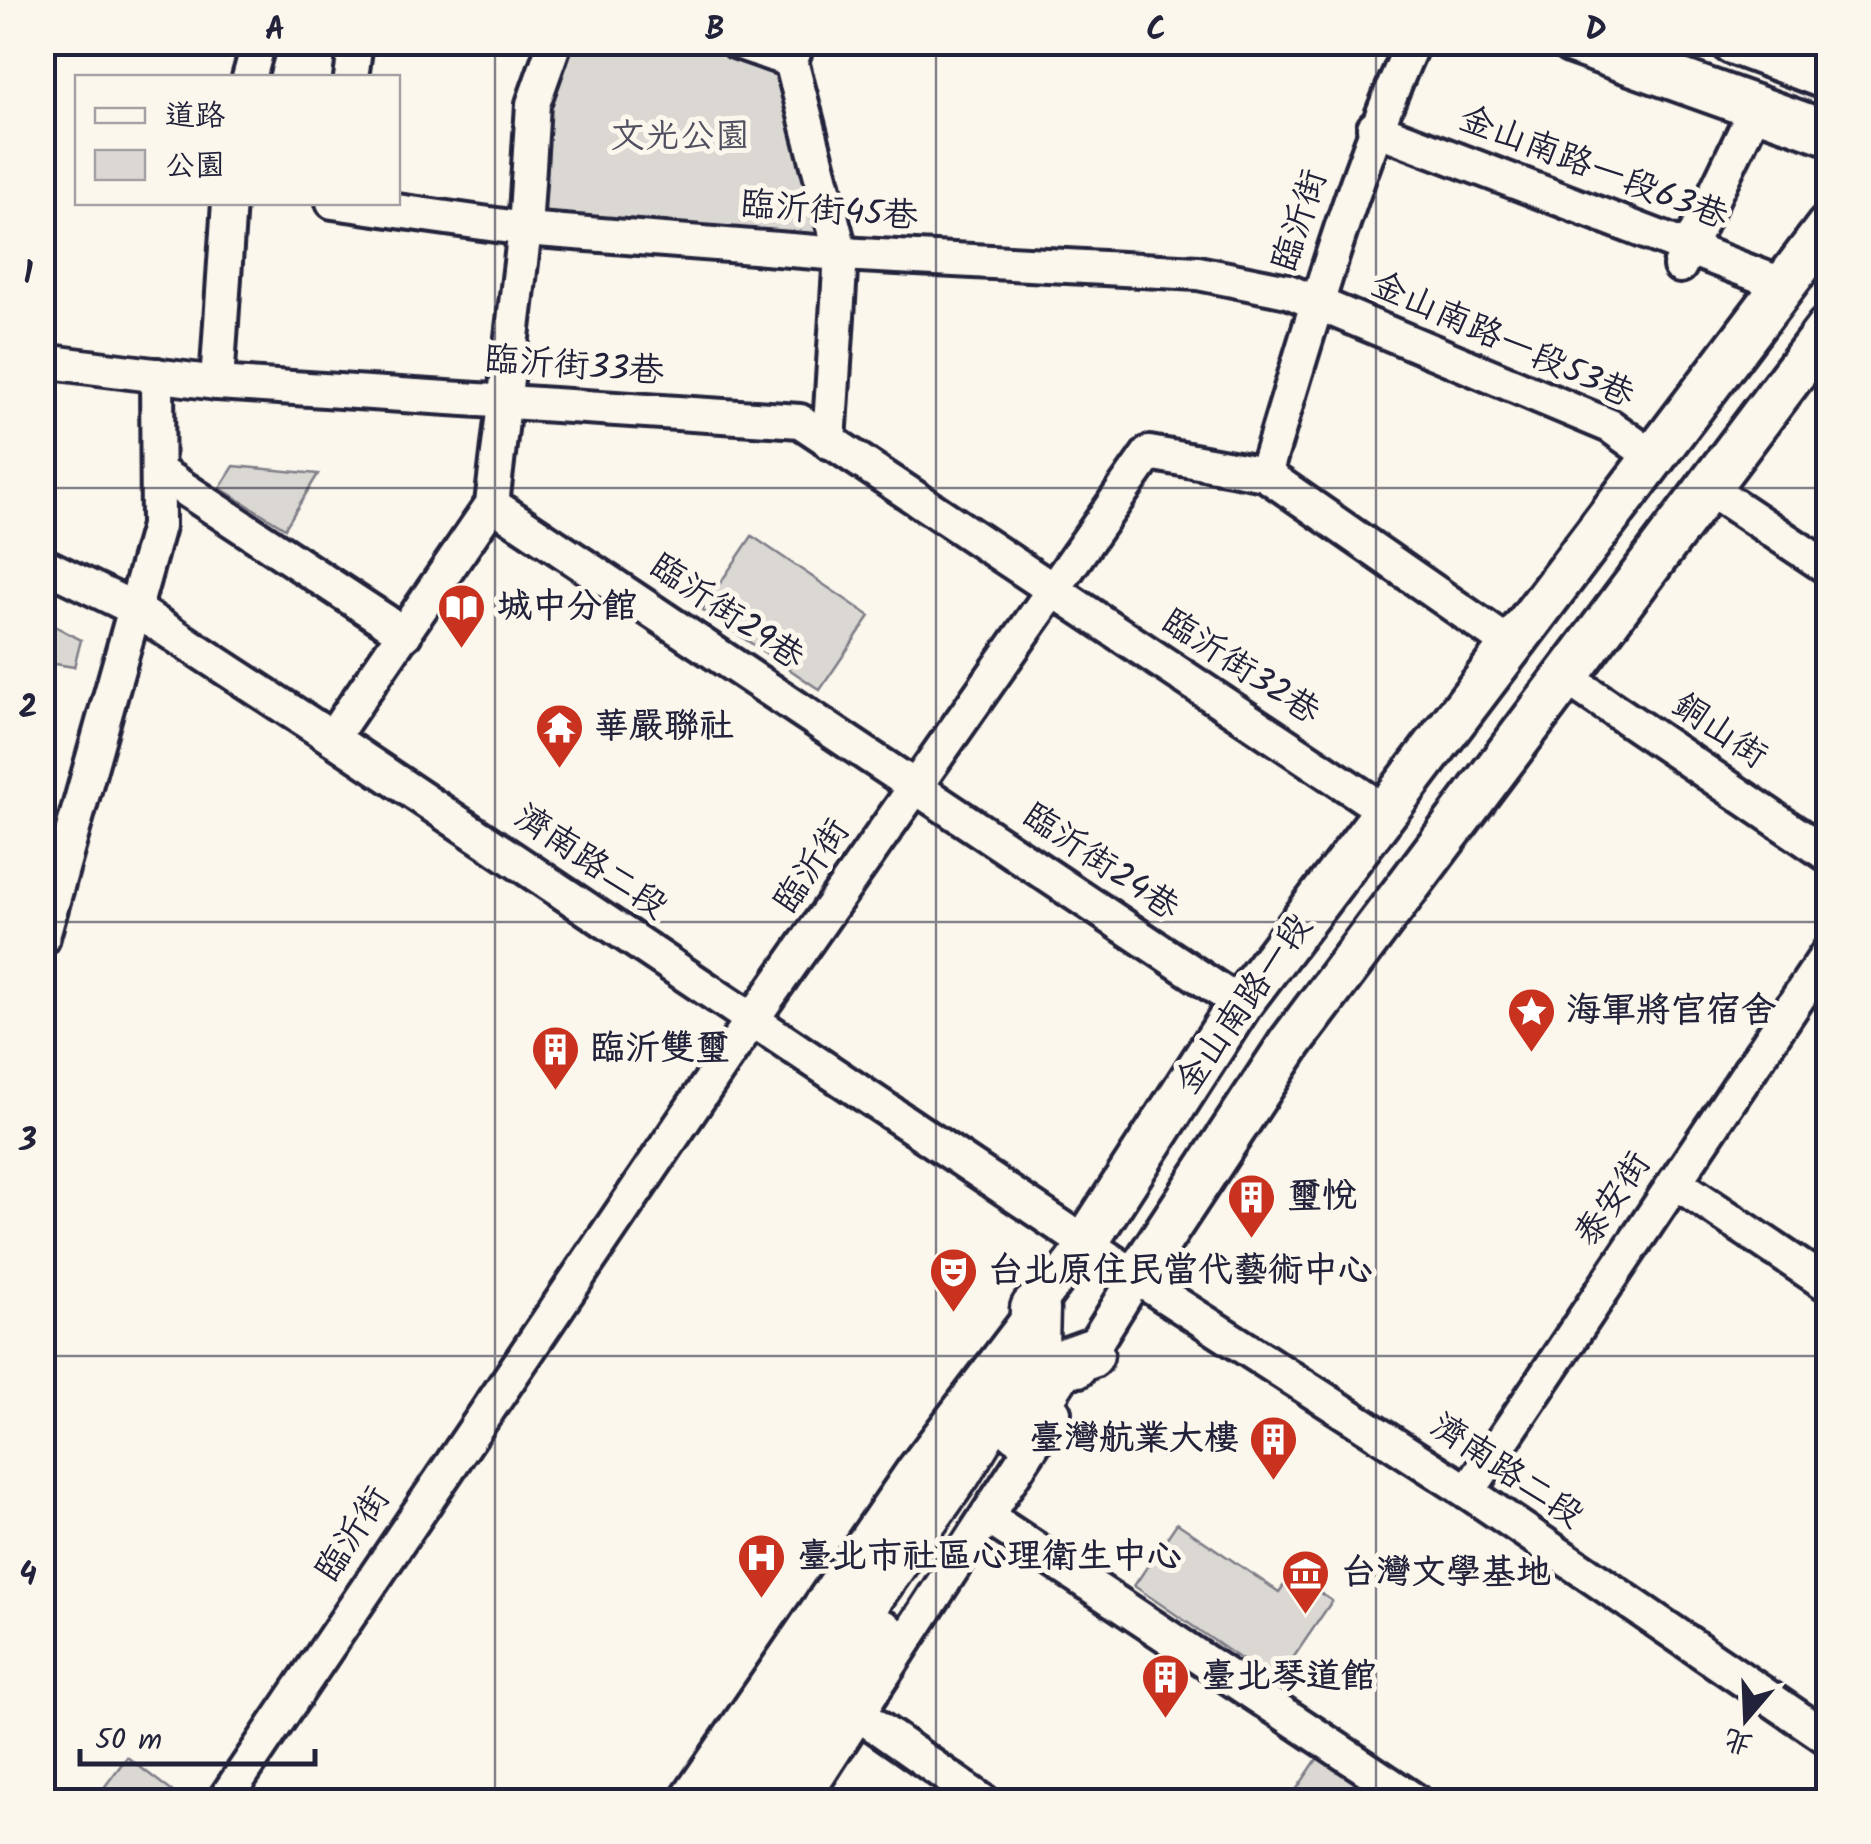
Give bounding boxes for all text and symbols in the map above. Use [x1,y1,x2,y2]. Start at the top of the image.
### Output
text: A [265,5,285,56]
text: B [705,5,725,56]
text: C [1146,5,1166,56]
text: D [1585,5,1607,56]
legend [75,75,400,205]
street label: 金山南路一段63巷 [1450,92,1736,246]
text: 道路 [165,93,225,141]
park label: 文光公園 [610,110,750,166]
text: 公園 [165,143,225,191]
street label: 臨沂街 [1258,162,1344,280]
street label: 臨沂街45巷 [738,178,920,246]
text: 1 [23,249,33,300]
street label: 金山南路一段53巷 [1361,258,1643,424]
street label: 臨沂街33巷 [482,333,666,401]
street label: 臨沂街29巷 [637,540,815,686]
place label: 城中分館 [497,580,637,636]
library icon: 城中分館 [436,582,488,650]
street label: 臨沂街32巷 [1149,595,1331,741]
street label: 銅山街 [1660,679,1778,785]
text: 2 [19,683,37,734]
place label: 華嚴聯社 [594,700,734,756]
temple icon: 華嚴聯社 [533,702,585,770]
street label: 臨沂街24巷 [1010,790,1190,936]
street label: 濟南路二段 [502,791,678,935]
street label: 臨沂街 [760,808,866,926]
street label: 金山南路一段 [1162,903,1328,1107]
place label: 海軍將官宿舍 [1566,984,1776,1040]
place icon: 海軍將官宿舍 [1505,986,1557,1054]
place label: 臨沂雙璽 [590,1022,730,1078]
building icon: 臨沂雙璽 [529,1024,581,1092]
text: 3 [18,1116,37,1167]
street label: 泰安街 [1561,1141,1667,1259]
place label: 璽悅 [1287,1170,1357,1226]
building icon: 璽悅 [1226,1172,1278,1240]
place label: 台北原住民當代藝術中心 [988,1244,1373,1300]
theatre icon: 台北原住民當代藝術中心 [927,1246,979,1314]
street label: 濟南路二段 [1418,1400,1594,1544]
place label: 臺灣航業大樓 [1029,1412,1239,1468]
building icon: 臺灣航業大樓 [1248,1414,1300,1482]
street label: 臨沂街 [302,1476,406,1594]
place label: 臺北市社區心理衛生中心 [797,1530,1182,1586]
hospital icon: 臺北市社區心理衛生中心 [736,1532,788,1600]
place label: 台灣文學基地 [1341,1546,1551,1602]
museum icon: 台灣文學基地 [1280,1548,1332,1616]
text: 4 [19,1550,37,1601]
place label: 臺北琴道館 [1201,1650,1376,1706]
building icon: 臺北琴道館 [1140,1652,1192,1720]
north arrow [1696,1669,1796,1769]
scale bar [80,1704,315,1766]
text: 北 [1718,1714,1759,1766]
text: 50 m [95,1717,162,1765]

